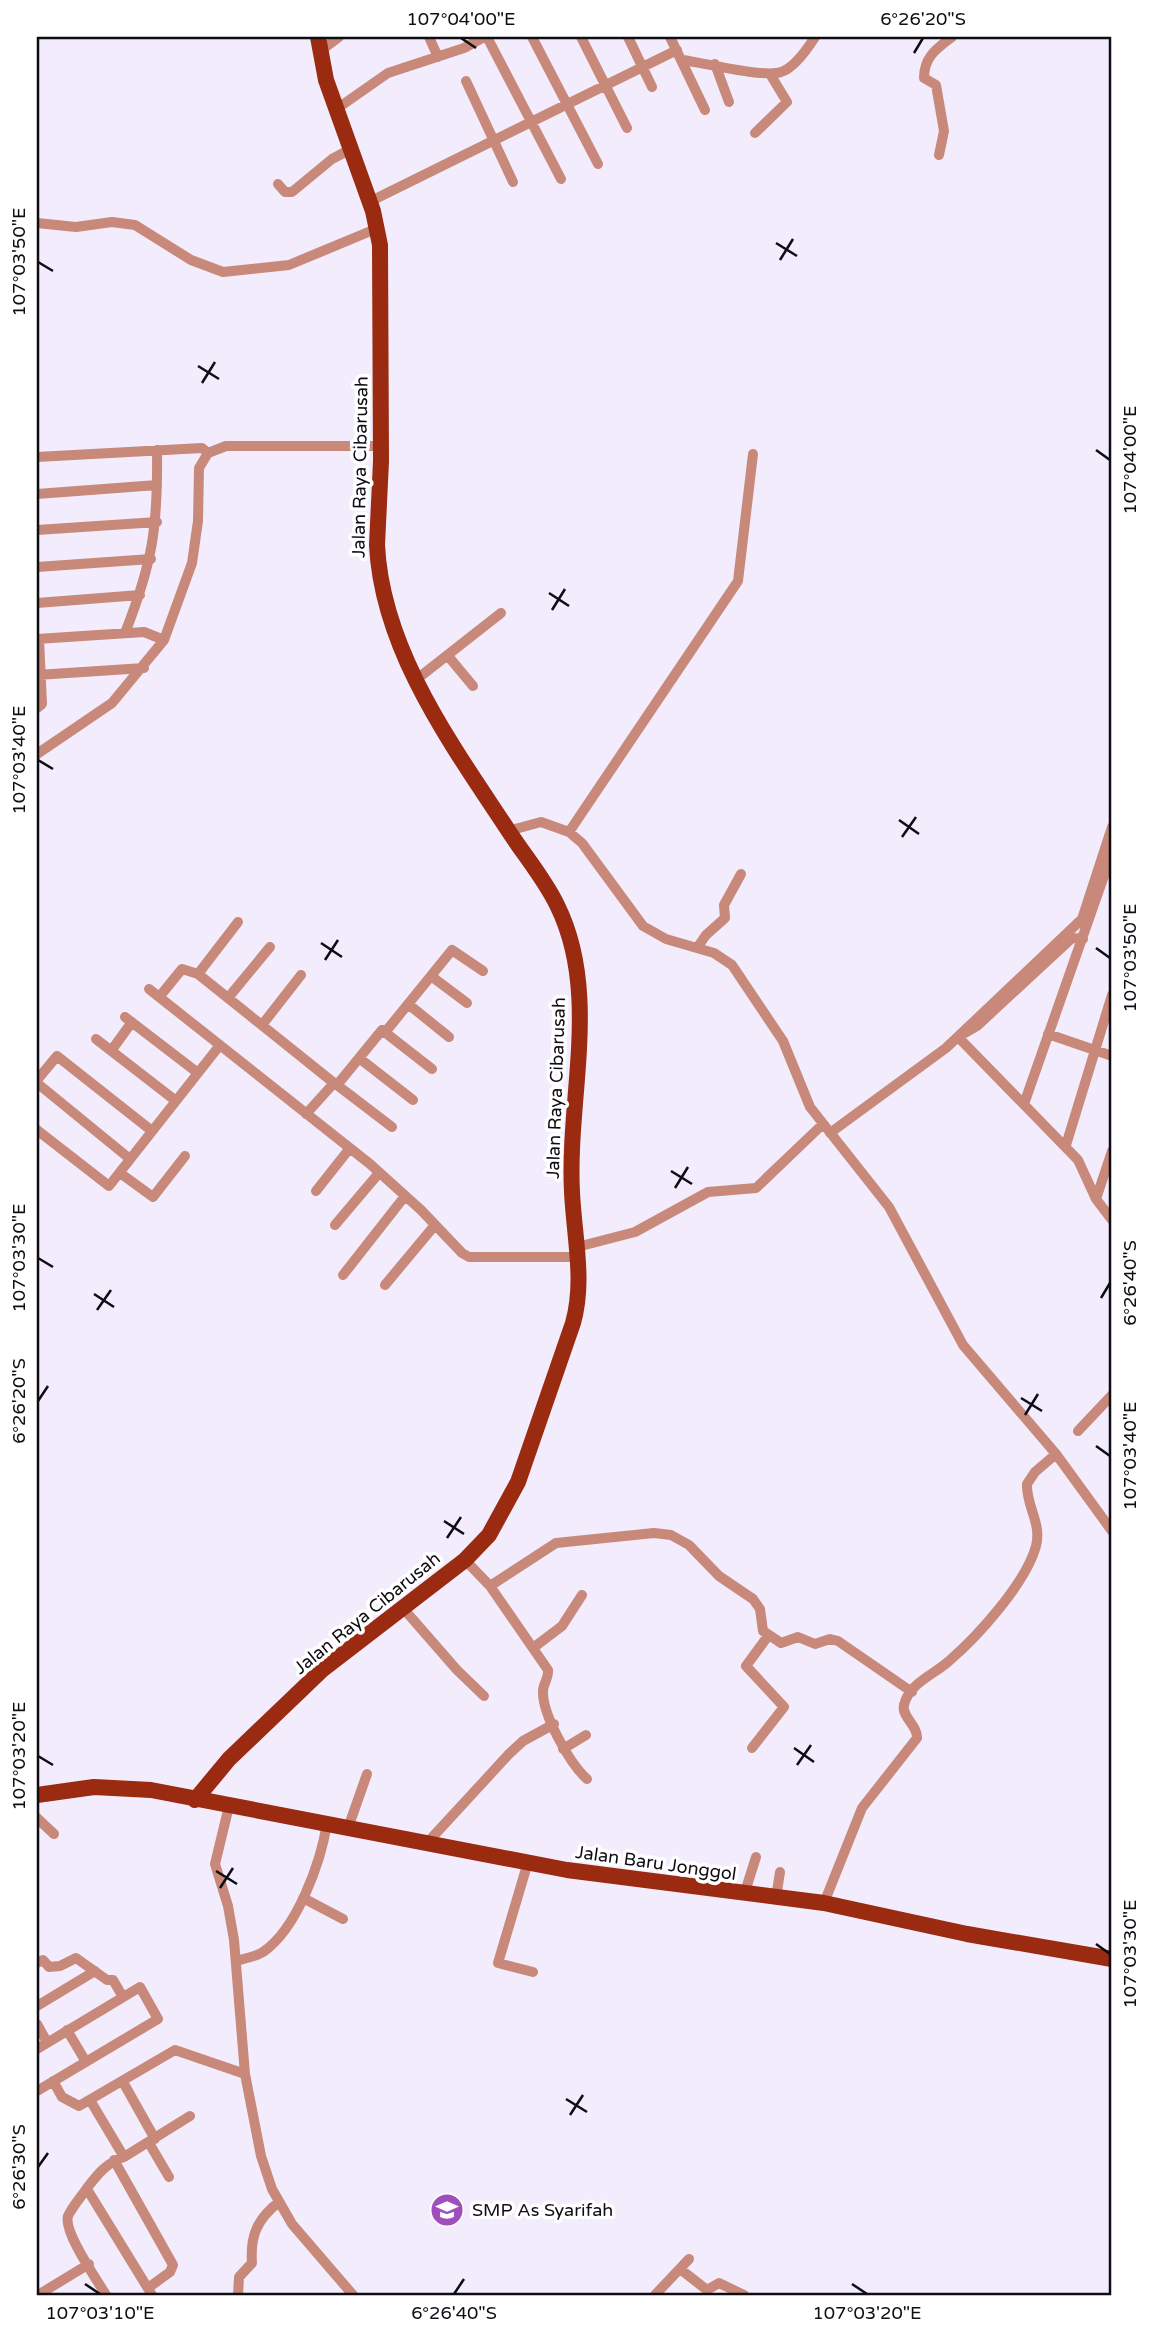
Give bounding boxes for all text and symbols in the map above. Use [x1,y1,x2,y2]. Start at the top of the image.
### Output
text: 107°04'00"E [406,8,516,30]
text: 6°26'20"S [880,8,966,30]
text: 107°03'50"E [8,207,30,317]
street label: Jalan Raya Cibarusah [347,376,373,558]
text: 107°04'00"E [1119,405,1141,515]
text: 107°03'40"E [8,705,30,815]
text: 107°03'50"E [1119,903,1141,1013]
street label: Jalan Raya Cibarusah [542,997,570,1179]
text: 107°03'30"E [8,1203,30,1313]
text: 6°26'40"S [1119,1240,1141,1326]
text: 6°26'20"S [8,1358,30,1444]
text: 107°03'40"E [1119,1401,1141,1511]
street label: Jalan Raya Cibarusah [289,1547,445,1679]
text: 107°03'20"E [8,1701,30,1811]
street label: Jalan Baru Jonggol [574,1841,738,1885]
text: 107°03'30"E [1119,1899,1141,2009]
text: 6°26'30"S [8,2124,30,2210]
school or university icon: SMP As Syarifah [428,2191,466,2229]
place label: SMP As Syarifah [472,2199,613,2221]
text: 107°03'10"E [45,2302,155,2324]
text: 6°26'40"S [411,2302,497,2324]
text: 107°03'20"E [812,2302,922,2324]

